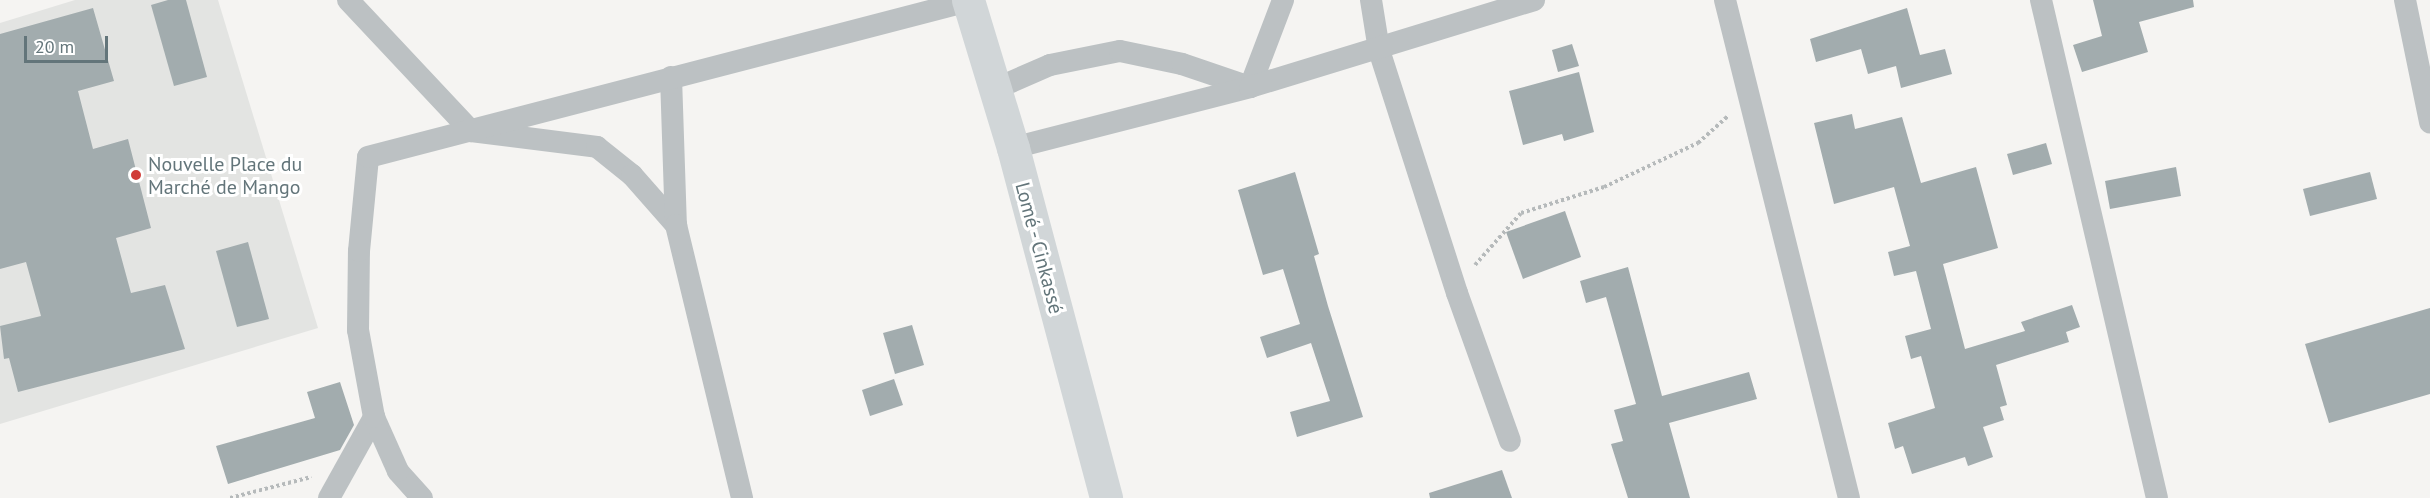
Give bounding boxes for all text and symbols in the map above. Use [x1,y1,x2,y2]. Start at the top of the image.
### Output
scale bar [27,24,111,62]
text: 20 m [35,35,74,58]
place label: Nouvelle Place du Marché de Mango [148,152,302,199]
marker: Nouvelle Place du Marché de Mango [129,168,143,182]
street label: Lomé - Cinkassé [1010,178,1068,318]

